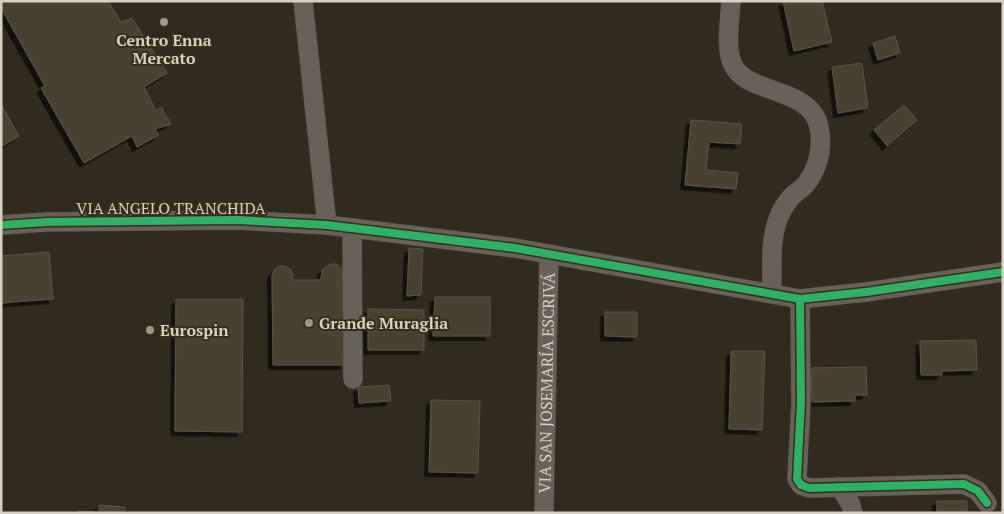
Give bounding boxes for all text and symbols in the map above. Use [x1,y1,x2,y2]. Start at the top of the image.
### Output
marker: Centro Enna Mercato [158,16,170,28]
place label: Centro Enna Mercato [116,29,212,69]
street label: VIA ANGELO TRANCHIDA [76,197,266,219]
street label: VIA SAN JOSEMARÍA ESCRIVÁ [533,272,560,494]
place label: Grande Muraglia [319,312,448,334]
marker: Grande Muraglia [303,317,315,329]
place label: Eurospin [160,319,229,341]
marker: Eurospin [144,324,156,336]

